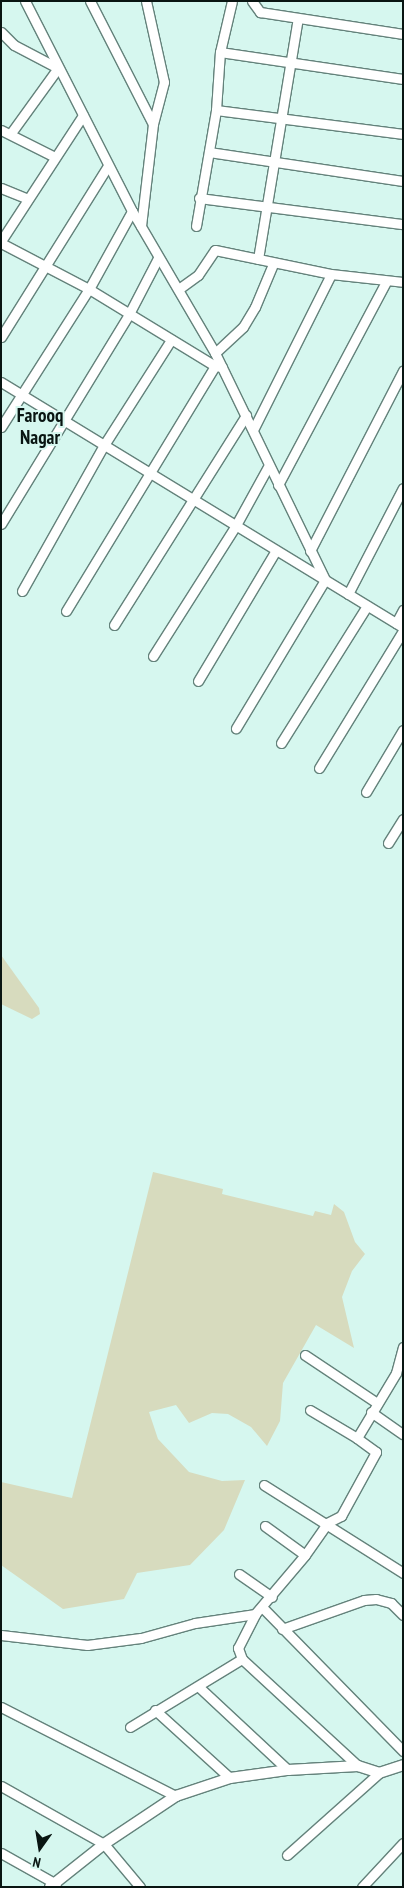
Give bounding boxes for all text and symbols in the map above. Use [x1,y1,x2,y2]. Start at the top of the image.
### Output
district label: Farooq Nagar [17,405,63,449]
north arrow [15,1823,65,1873]
text: N [31,1853,42,1872]

